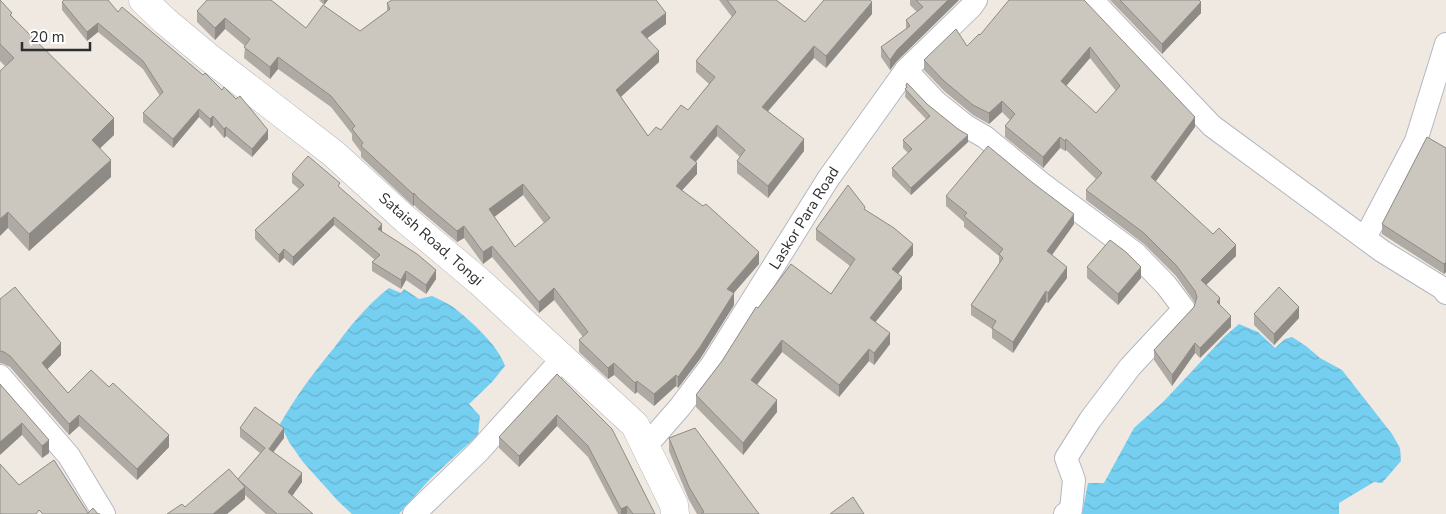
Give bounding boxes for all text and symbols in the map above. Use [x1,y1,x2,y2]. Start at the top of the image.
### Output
scale bar [22,20,90,52]
text: 20 m [30,27,65,47]
street label: Laskor Para Road [764,163,844,273]
street label: Sataish Road, Tongi [374,188,488,290]

